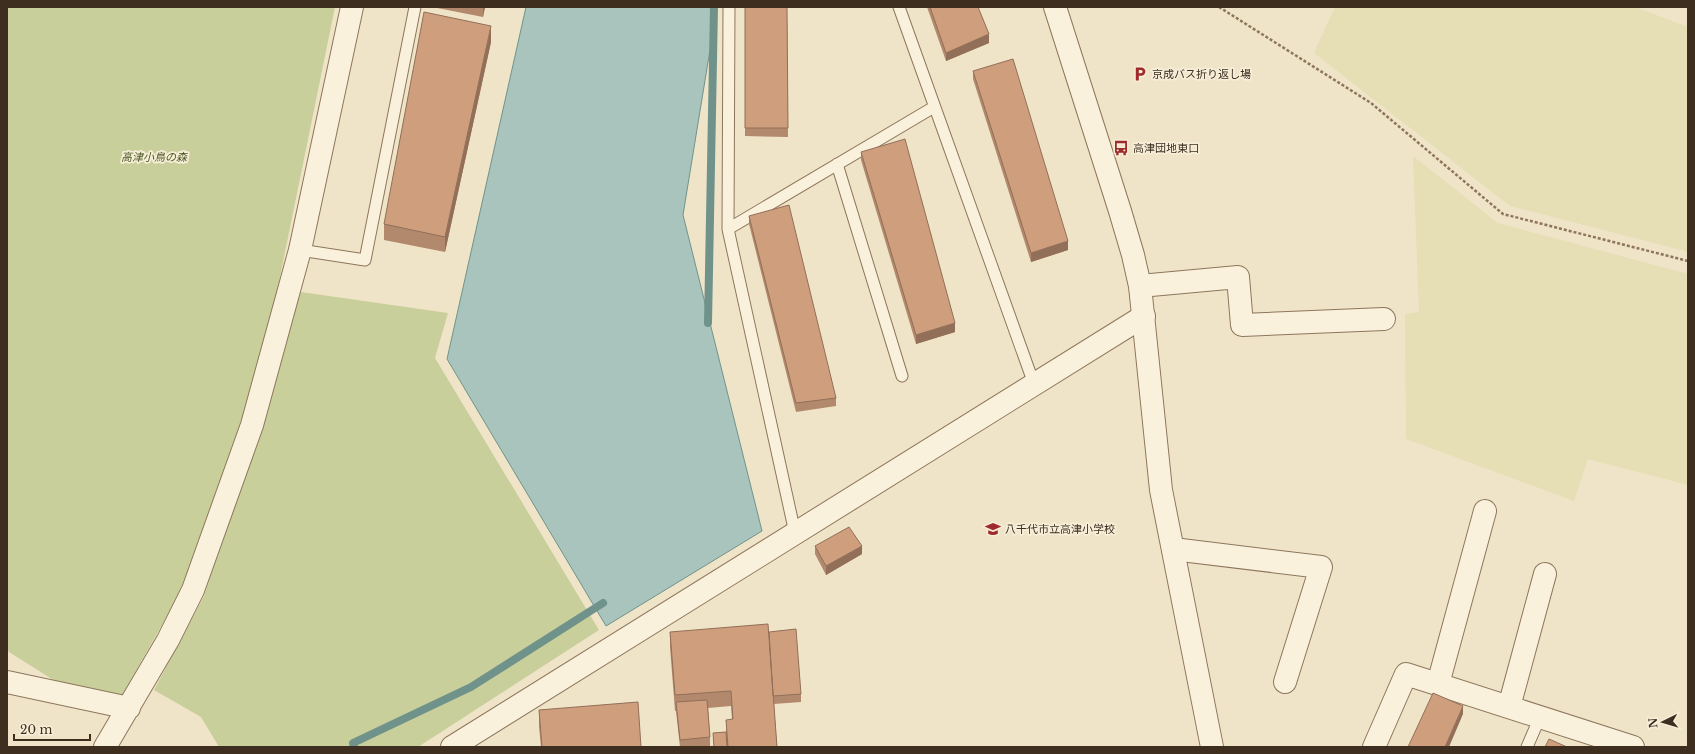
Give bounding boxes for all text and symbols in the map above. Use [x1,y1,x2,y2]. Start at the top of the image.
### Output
parking icon: 京成バス折り返し場 [1131,65,1149,83]
place label: 京成バス折り返し場 [1152,67,1251,81]
bus stop icon: 高津団地東口 [1112,139,1130,157]
place label: 高津団地東口 [1133,141,1199,155]
park label: 高津小鳥の森 [121,150,188,164]
school or university icon: 八千代市立高津小学校 [984,520,1002,538]
place label: 八千代市立高津小学校 [1005,522,1115,536]
north arrow [1643,702,1683,742]
scale bar [14,716,90,742]
text: N [1646,716,1660,729]
text: 20 m [20,722,52,737]

